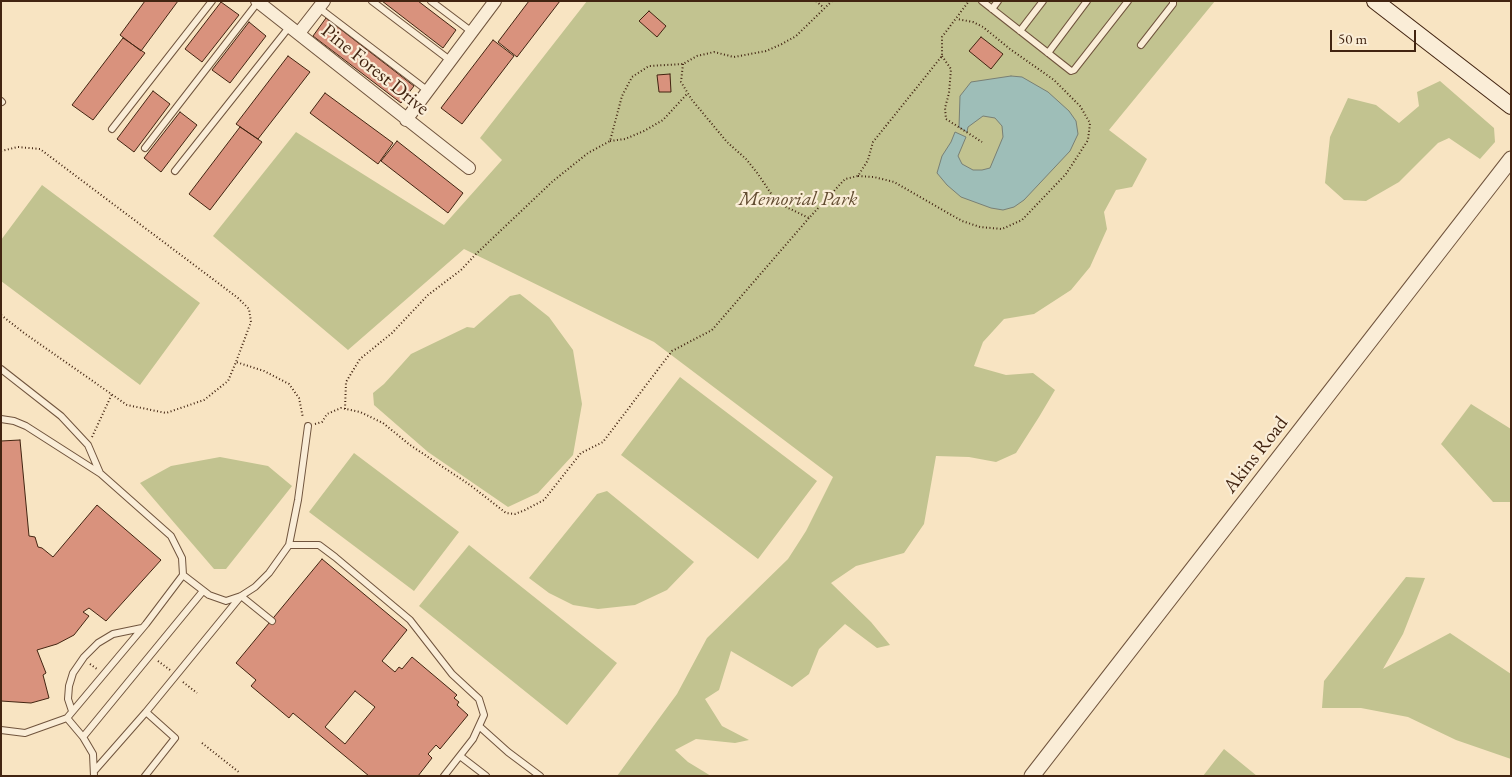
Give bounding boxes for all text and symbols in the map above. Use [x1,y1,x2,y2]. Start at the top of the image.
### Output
street label: Pine Forest Drive [316,19,434,121]
scale bar [1332,20,1418,52]
text: 50 m [1338,29,1367,48]
park label: Memorial Park [738,188,858,212]
street label: Akins Road [1219,412,1293,498]

